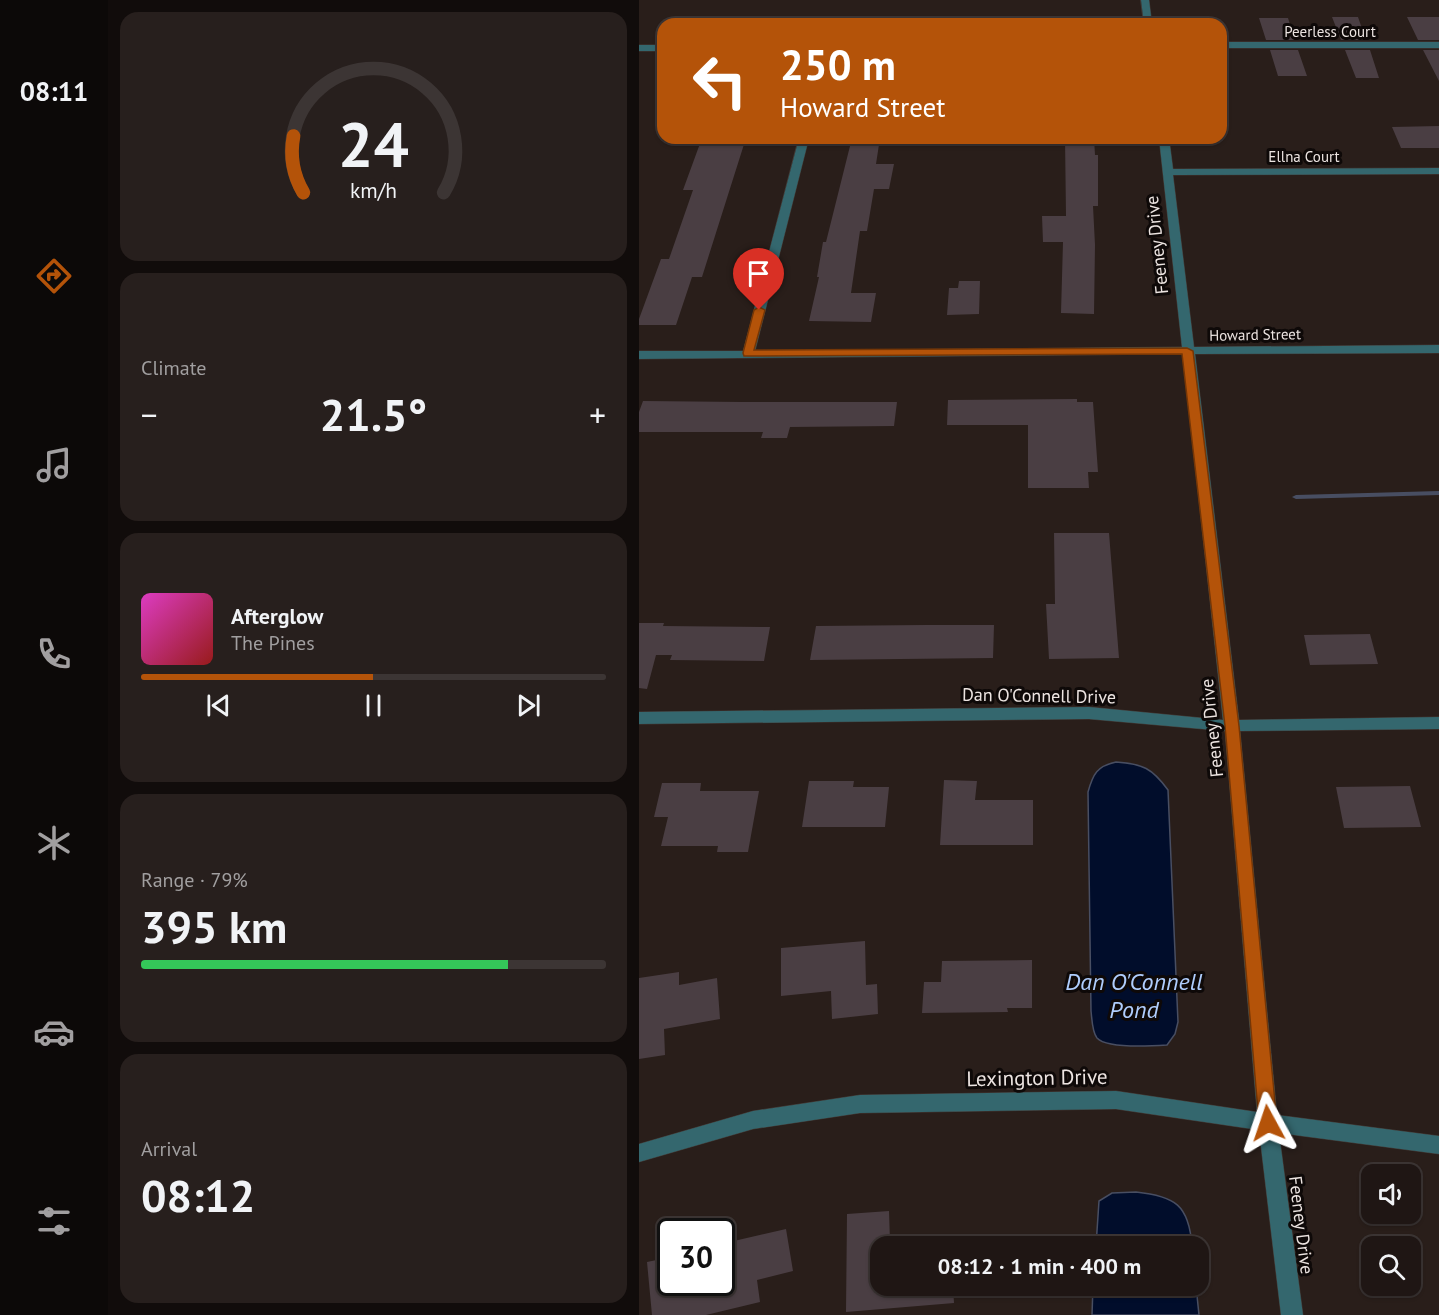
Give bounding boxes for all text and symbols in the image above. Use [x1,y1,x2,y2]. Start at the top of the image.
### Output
street label: Peerless Court [1284,22,1376,41]
text: 250 m [780,37,896,92]
icon: left [681,42,759,120]
text: 08:11 [20,74,88,108]
text: Howard Street [780,90,945,124]
text: 24 [338,103,409,184]
street label: Ellna Court [1268,147,1340,166]
text: km/h [350,177,397,205]
street label: Feeney Drive [1140,195,1173,295]
pin [733,248,784,310]
icon: directions [33,255,75,297]
icon: arrive [742,257,775,290]
street label: Howard Street [1209,324,1301,345]
text: Climate [141,355,207,381]
text: 21.5° [320,385,427,443]
text: − [141,393,158,436]
text: + [589,393,606,436]
icon: music [33,444,75,486]
text: Afterglow [231,602,323,630]
text: The Pines [231,630,315,656]
icon: phone [33,633,75,675]
street label: Feeney Drive [1195,678,1228,778]
street label: Dan O'Connell Drive [962,683,1116,708]
icon: previous [202,689,235,722]
icon: pause [357,689,390,722]
icon: next [512,689,545,722]
icon: climate [33,822,75,864]
text: Range · 79% [141,867,248,893]
text: 395 km [141,897,287,955]
water label: Dan O'Connell Pond [1065,966,1203,1025]
icon: car [33,1011,75,1053]
street label: Lexington Drive [966,1063,1108,1092]
position arrow [1236,1091,1300,1155]
text: Arrival [141,1136,197,1162]
map controls [1361,1164,1421,1296]
button: sound [1361,1164,1421,1224]
text: 08:12 [141,1166,255,1224]
street label: Feeney Drive [1284,1174,1319,1275]
icon: filters [33,1200,75,1242]
speed limit sign: 30 [657,1218,735,1296]
button: search [1361,1236,1421,1296]
text: 08:12 · 1 min · 400 m [938,1252,1141,1280]

